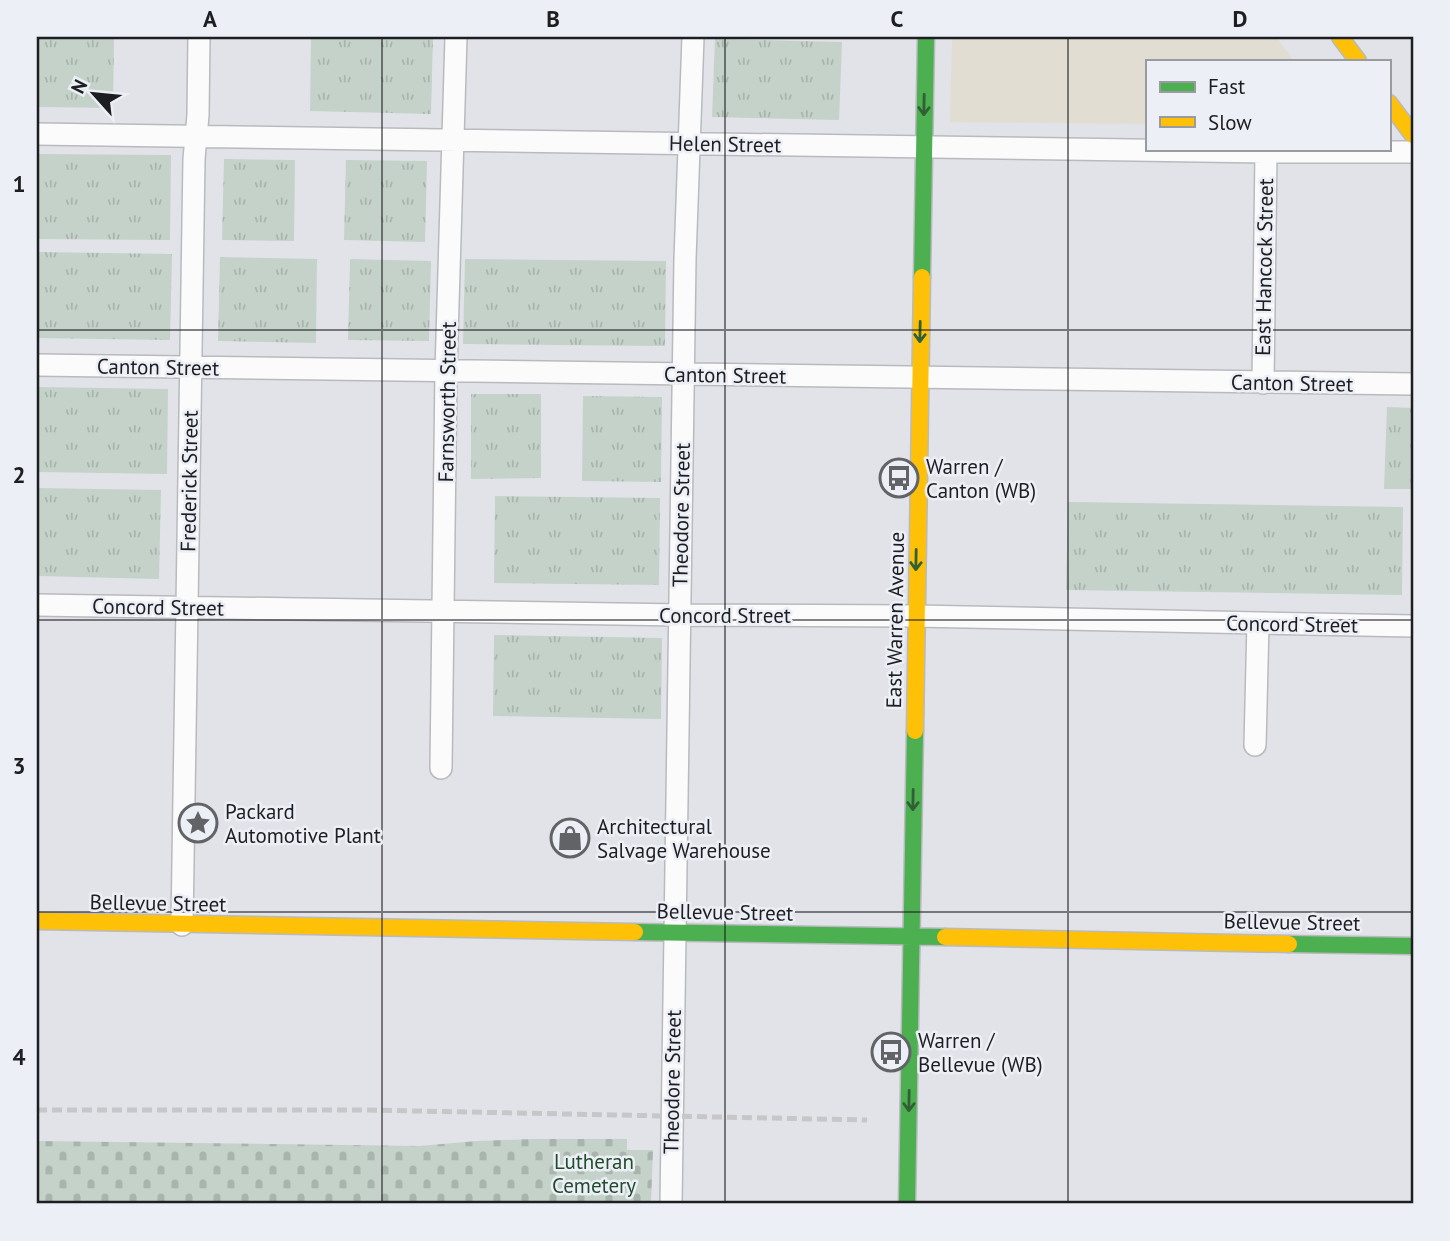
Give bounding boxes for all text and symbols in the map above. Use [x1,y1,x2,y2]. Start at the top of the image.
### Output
text: A [203,4,217,33]
text: B [546,4,560,33]
text: C [891,4,904,33]
text: D [1233,4,1247,33]
north arrow [60,60,130,130]
legend [1146,60,1390,150]
text: Fast [1208,73,1245,100]
text: N [65,75,92,97]
one-way arrow [917,93,931,116]
text: Slow [1208,109,1252,136]
street label: Helen Street [669,130,781,158]
text: 1 [12,169,26,198]
street label: East Hancock Street [1249,178,1279,356]
street label: Farnsworth Street [432,321,462,483]
one-way arrow [913,321,927,344]
street label: Canton Street [97,352,219,382]
street label: Canton Street [664,360,786,390]
street label: Canton Street [1231,368,1353,398]
street label: Frederick Street [174,410,204,552]
street label: Theodore Street [666,443,696,587]
place label: Warren / Canton (WB) [926,453,1036,504]
bus stop icon: Warren / Canton (WB) [878,457,920,499]
text: 2 [12,460,26,489]
street label: East Warren Avenue [880,531,910,709]
one-way arrow [909,548,923,571]
street label: Concord Street [92,592,224,622]
street label: Concord Street [659,602,791,629]
street label: Concord Street [1226,609,1358,639]
text: 3 [12,751,26,780]
one-way arrow [906,788,920,811]
place label: Packard Automotive Plant [225,798,381,849]
place icon: Packard Automotive Plant [177,802,219,844]
place label: Architectural Salvage Warehouse [597,813,771,864]
shop icon: Architectural Salvage Warehouse [549,817,591,859]
street label: Bellevue Street [89,888,227,918]
street label: Bellevue Street [656,897,794,927]
street label: Bellevue Street [1223,907,1361,937]
street label: Theodore Street [657,1010,687,1154]
place label: Warren / Bellevue (WB) [918,1027,1043,1078]
bus stop icon: Warren / Bellevue (WB) [870,1031,912,1073]
text: 4 [12,1042,26,1071]
one-way arrow [902,1089,916,1112]
park label: Lutheran Cemetery [552,1148,636,1199]

